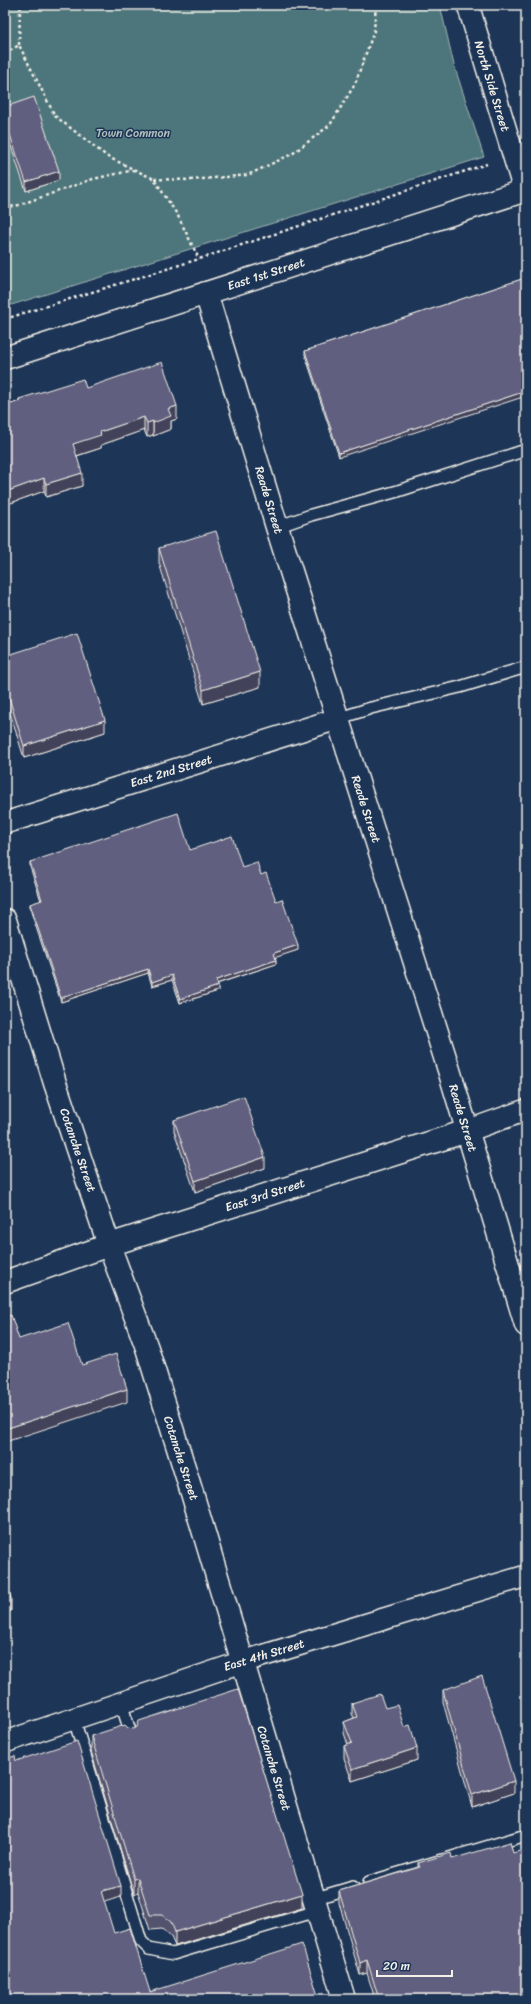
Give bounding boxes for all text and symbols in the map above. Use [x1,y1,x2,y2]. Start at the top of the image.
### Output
street label: North Side Street [468,38,516,134]
park label: Town Common [96,122,171,144]
street label: East 1st Street [224,251,308,297]
street label: Reade Street [248,463,290,537]
street label: East 2nd Street [127,748,215,794]
street label: Reade Street [345,772,387,846]
street label: Reade Street [442,1081,484,1155]
street label: Cotanche Street [53,1105,103,1195]
street label: East 3rd Street [222,1172,308,1218]
street label: Cotanche Street [157,1413,205,1503]
street label: East 4th Street [221,1632,307,1678]
street label: Cotanche Street [251,1723,297,1813]
scale bar [377,1952,452,1978]
text: 20 m [383,1955,410,1977]

